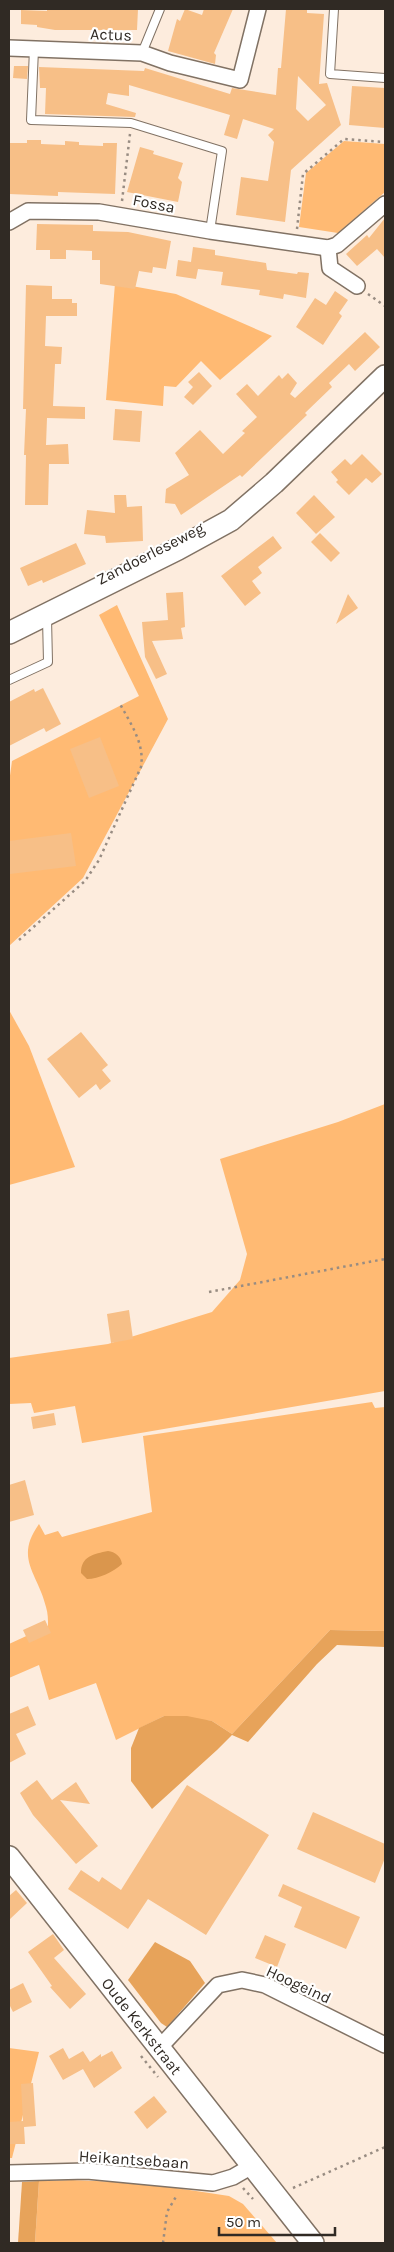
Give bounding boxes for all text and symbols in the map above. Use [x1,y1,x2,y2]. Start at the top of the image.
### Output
street label: Actus [90,24,132,45]
street label: Fossa [131,190,176,217]
street label: Zandoerleseweg [93,518,207,589]
street label: Hoogeind [263,1961,334,2008]
street label: Oude Kerkstraat [98,1974,186,2079]
street label: Heikantsebaan [78,2146,190,2173]
scale bar [219,2204,335,2236]
text: 50 m [226,2213,261,2231]

